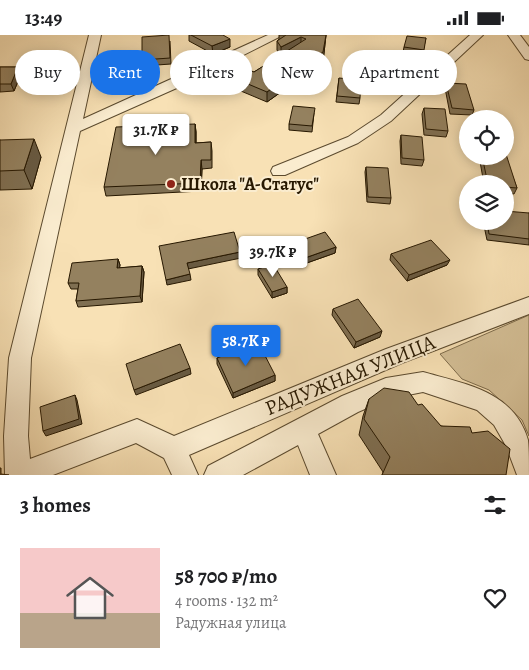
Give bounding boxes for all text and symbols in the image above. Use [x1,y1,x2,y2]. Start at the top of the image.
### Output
text: 13:49 [25,5,62,31]
chip: Buy [15,50,80,95]
chip: Rent [90,50,160,95]
chip: Filters [170,50,252,95]
chip: New [262,50,332,95]
chip: Apartment [342,50,457,95]
map controls [459,110,514,230]
button: locate [459,110,514,165]
pin: 31.7K ₽ [110,113,202,156]
text: 31.7K ₽ [133,119,179,141]
place label: Школа "А-Статус" [181,172,319,196]
button: layers [459,175,514,230]
marker: Школа "А-Статус" [165,178,177,190]
pin: 39.7K ₽ [227,235,319,278]
text: 39.7K ₽ [250,241,296,263]
pin: 58.7K ₽ [200,325,292,367]
street label: РАДУЖНАЯ УЛИЦА [261,328,440,422]
text: 58.7K ₽ [222,330,270,352]
text: 3 homes [20,491,91,519]
icon: filters [481,491,509,519]
text: 58 700 ₽/mo [175,562,277,590]
icon: home [60,568,120,628]
icon: heart [481,584,509,612]
text: 4 rooms · 132 m² [175,590,278,612]
text: Радужная улица [175,612,286,634]

